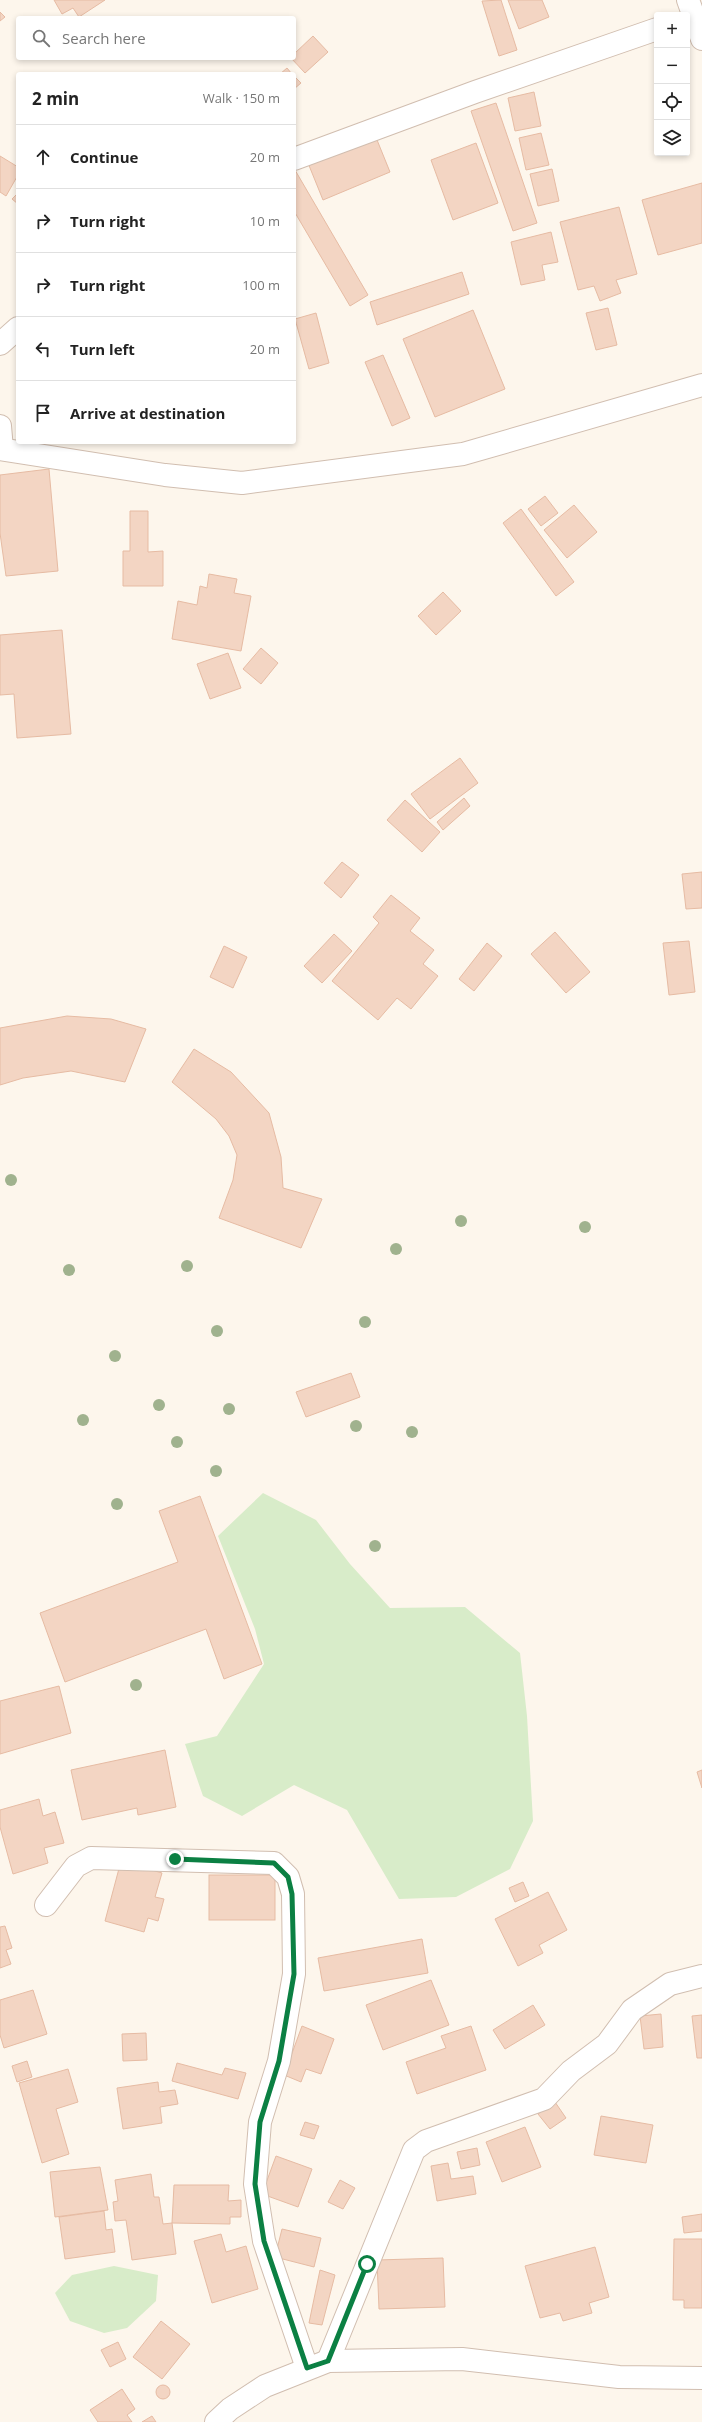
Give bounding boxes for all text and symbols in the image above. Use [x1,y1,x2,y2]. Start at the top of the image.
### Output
map controls [654,12,690,156]
button: + [654,12,690,48]
search box [16,16,296,60]
icon: search [30,27,52,49]
text: Search here [62,28,146,48]
button: − [654,48,690,84]
button: locate [654,84,690,120]
text: 2 min [32,87,79,110]
text: Walk · 150 m [203,89,280,107]
button: layers [654,120,690,156]
icon: ahead [32,146,54,168]
text: Continue [70,147,138,167]
text: 20 m [250,148,280,166]
icon: right [32,210,54,232]
text: Turn right [70,211,145,231]
text: 10 m [250,212,280,230]
icon: right [32,274,54,296]
text: Turn right [70,275,145,295]
text: 100 m [242,276,280,294]
icon: left [32,338,54,360]
text: Turn left [70,339,135,359]
text: 20 m [250,340,280,358]
icon: arrive [32,402,54,424]
text: Arrive at destination [70,403,225,423]
route end [166,1850,184,1868]
route start [358,2255,376,2273]

